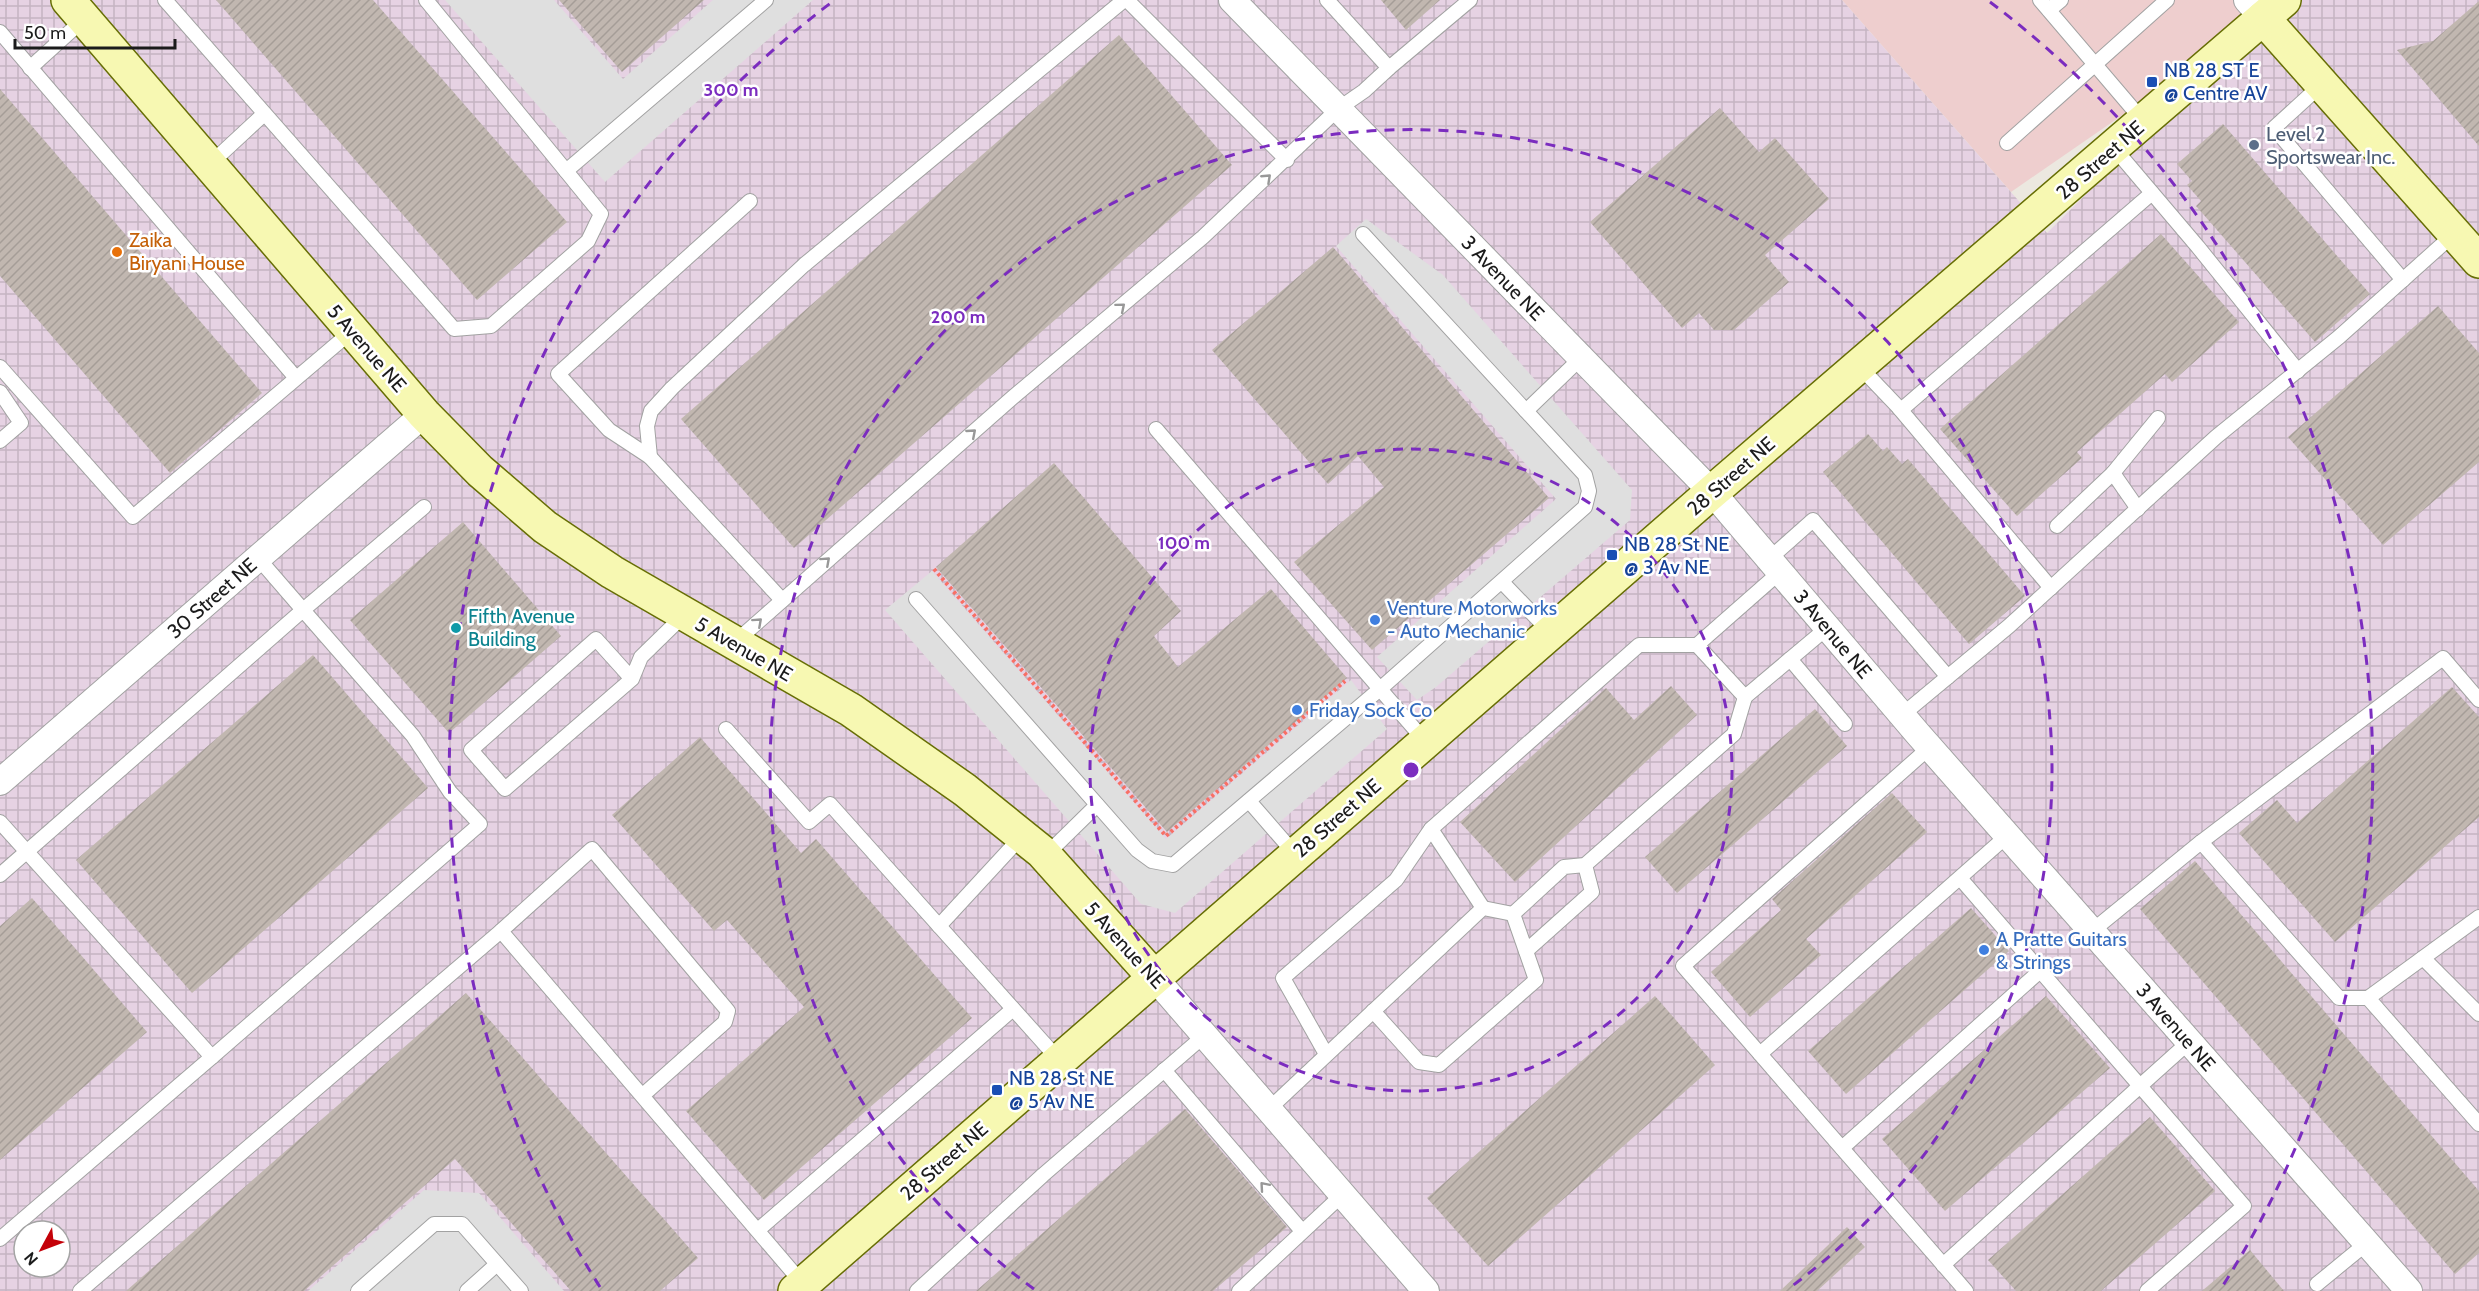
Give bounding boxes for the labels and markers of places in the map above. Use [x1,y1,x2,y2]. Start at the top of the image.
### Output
place label: NB 28 ST E @ Centre AV [2164,58,2268,105]
marker: NB 28 ST E @ Centre AV [2145,75,2159,89]
place label: Level 2 Sportswear Inc. [2266,122,2395,169]
marker: Level 2 Sportswear Inc. [2247,138,2261,152]
place label: Zaika Biryani House [129,228,245,275]
marker: Zaika Biryani House [110,245,124,259]
place label: NB 28 St NE @ 3 Av NE [1624,532,1729,579]
marker: NB 28 St NE @ 3 Av NE [1605,548,1619,562]
place label: Venture Motorworks - Auto Mechanic [1387,596,1557,643]
place label: Fifth Avenue Building [468,604,575,651]
marker: Venture Motorworks - Auto Mechanic [1368,613,1382,627]
marker: Fifth Avenue Building [449,621,463,635]
place label: Friday Sock Co [1309,698,1432,722]
marker: Friday Sock Co [1290,703,1304,717]
centre of rings [1401,760,1421,780]
place label: A Pratte Guitars & Strings [1996,927,2127,974]
marker: A Pratte Guitars & Strings [1977,943,1991,957]
place label: NB 28 St NE @ 5 Av NE [1009,1066,1114,1113]
marker: NB 28 St NE @ 5 Av NE [990,1083,1004,1097]

